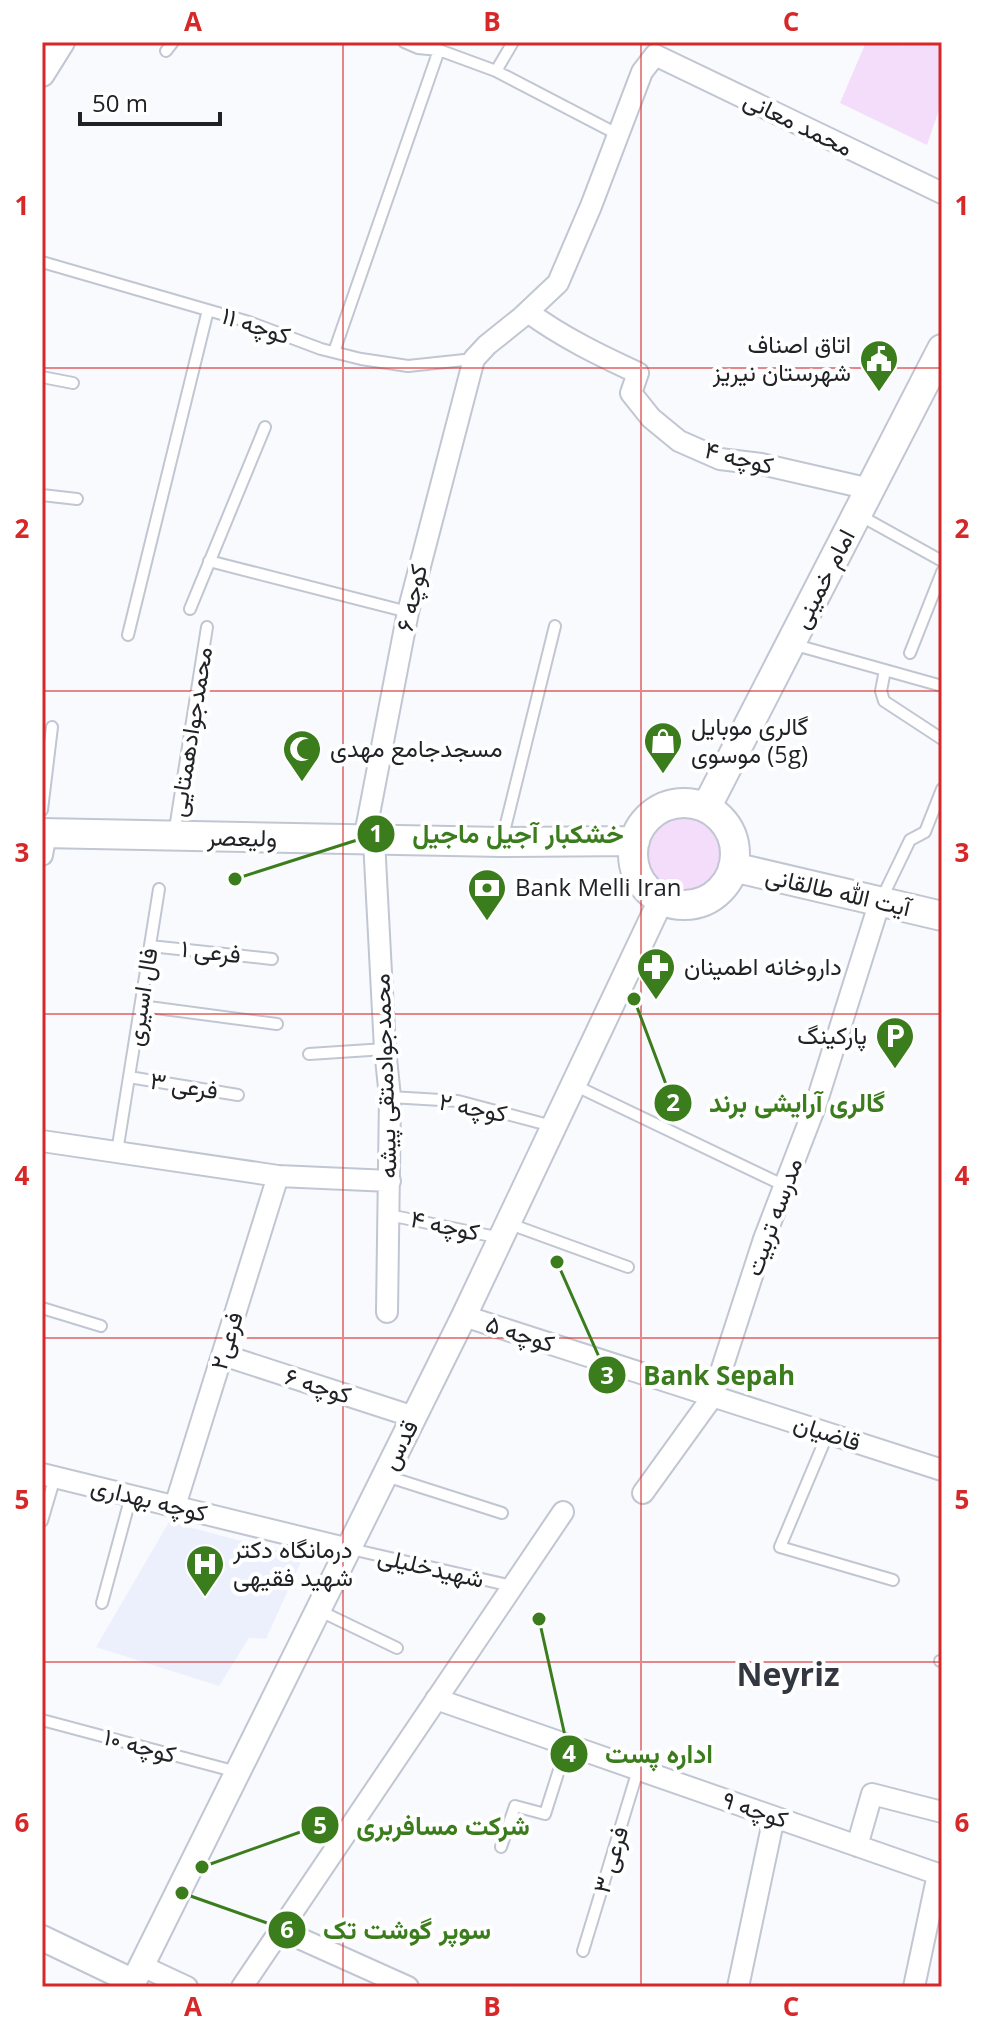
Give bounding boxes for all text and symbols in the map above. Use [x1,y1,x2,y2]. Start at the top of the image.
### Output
text: A [184,3,202,39]
text: B [483,3,501,39]
text: C [783,3,799,39]
scale bar [80,76,220,126]
street label: محمد معانی [739,82,859,163]
text: 50 m [92,86,148,119]
text: 1 [15,187,29,223]
text: 1 [955,187,969,223]
street label: کوچه ۱۱ [218,298,295,352]
place label: اتاق اصناف شهرستان نیریز [712,327,851,388]
public building icon: اتاق اصناف شهرستان نیریز [858,338,900,393]
street label: کوچه ۴ [701,432,777,482]
text: 2 [15,510,30,546]
text: 2 [955,510,970,546]
street label: امام خمینی [784,523,863,634]
street label: ۶ کوچه [387,561,435,635]
street label: محمدجوادهمتایی [160,644,219,819]
place label: گالری موبایل موسوی (5g) [691,709,809,770]
shop icon: گالری موبایل موسوی (5g) [642,720,684,775]
mosque icon: مسجدجامع مهدی [281,728,323,783]
place label: مسجدجامع مهدی [330,731,502,766]
callout: خشکبار آجیل ماجیل [356,809,640,859]
text: خشکبار آجیل ماجیل [412,815,624,851]
text: 1 [369,816,383,849]
street label: ولیعصر [206,819,277,854]
text: 3 [15,834,29,870]
text: 3 [955,834,969,870]
street label: آیت الله طالقانی [763,858,916,924]
bank icon: Bank Melli Iran [466,867,508,922]
place label: Bank Melli Iran [515,870,681,903]
street label: فرعی ۱ [180,931,243,970]
street label: فال اسیری [116,945,165,1048]
pharmacy icon: داروخانه اطمینان [635,946,677,1001]
place label: داروخانه اطمینان [684,949,842,982]
street label: محمدجوادمتقی پیشه [363,973,405,1179]
parking icon: پارکینگ [874,1015,916,1070]
place label: پارکینگ [797,1018,867,1052]
street label: فرعی ۳ [148,1063,221,1106]
callout: گالری آرایشی برند [653,1078,901,1128]
street label: کوچه ۲ [436,1084,510,1130]
text: گالری آرایشی برند [709,1084,885,1120]
text: 2 [666,1085,680,1118]
street label: مدرسه تربیت [736,1153,809,1280]
text: 4 [15,1157,30,1193]
text: 4 [955,1157,970,1193]
street label: کوچه ۴ [408,1201,483,1249]
street label: کوچه ۵ [482,1306,559,1360]
street label: فرعی۲ [201,1308,250,1374]
callout: Bank Sepah [587,1350,811,1400]
text: Bank Sepah [643,1357,795,1393]
street label: کوچه ۶ [281,1358,356,1412]
text: 3 [600,1358,614,1391]
street label: قاضیان [790,1405,865,1458]
street label: قدس [372,1414,425,1475]
street label: کوچه بهداری [88,1468,211,1530]
text: 5 [15,1481,29,1517]
text: 5 [955,1481,969,1517]
place label: درمانگاه دکتر شهید فقیهی [232,1532,353,1593]
street label: شهیدخلیلی [375,1538,488,1595]
hospital icon: درمانگاه دکتر شهید فقیهی [184,1543,226,1598]
district label: Neyriz [736,1652,840,1695]
street label: کوچه ۱۰ [101,1719,180,1771]
callout: اداره پست [549,1729,729,1779]
text: اداره پست [605,1735,713,1772]
text: 4 [562,1736,576,1769]
street label: کوچه ۹ [718,1782,793,1836]
callout: شرکت مسافربری [300,1800,546,1850]
text: 6 [15,1804,30,1840]
text: 6 [955,1804,970,1840]
text: شرکت مسافربری [356,1807,530,1843]
text: 5 [313,1808,327,1841]
street label: فرعی ۳ [584,1822,635,1897]
callout: سوپر گوشت تک [267,1905,507,1955]
text: سوپر گوشت تک [323,1911,491,1948]
text: 6 [280,1912,294,1945]
text: A [184,1988,202,2024]
text: B [483,1988,501,2024]
text: C [783,1988,799,2024]

